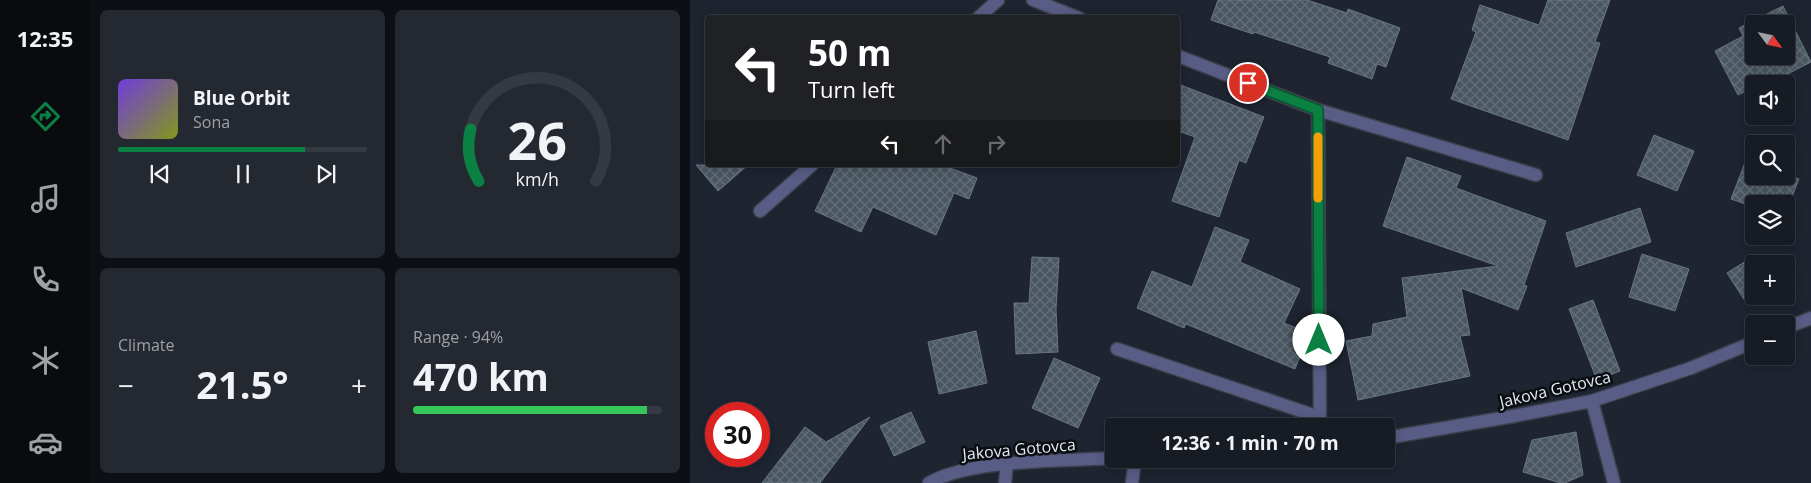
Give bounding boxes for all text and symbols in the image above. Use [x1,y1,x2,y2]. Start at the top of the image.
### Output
north arrow [1745,15,1795,65]
map controls [1745,15,1795,365]
text: 12:35 [17,23,73,53]
text: 50 m [808,29,891,76]
icon: left [725,35,790,100]
pin [1227,62,1269,104]
icon: arrive [1234,69,1262,97]
text: Turn left [808,74,895,104]
button: sound [1745,75,1795,125]
text: Blue Orbit [193,85,290,111]
icon: directions [28,99,63,134]
text: 26 [508,104,567,175]
text: Sona [193,111,230,133]
icon: left [876,130,904,158]
icon: ahead [929,130,957,158]
icon: right [982,130,1010,158]
button: search [1745,135,1795,185]
icon: previous [146,160,174,188]
icon: pause [229,160,257,188]
icon: next [312,160,340,188]
text: km/h [516,167,559,191]
icon: music [28,181,63,216]
button: layers [1745,195,1795,245]
button: + [1745,255,1795,305]
icon: phone [28,262,63,297]
position arrow [1292,313,1344,365]
button: − [1745,315,1795,365]
text: Range · 94% [413,326,503,348]
text: Climate [118,334,175,356]
icon: climate [28,343,63,378]
text: 470 km [413,350,549,402]
text: 21.5° [196,358,289,410]
text: − [118,366,134,404]
text: + [351,366,367,404]
street label: Jakova Gotovca [1495,366,1613,413]
speed limit sign: 30 [705,402,770,467]
icon: car [28,425,63,460]
text: 12:36 · 1 min · 70 m [1161,430,1339,456]
street label: Jakova Gotovca [960,433,1076,465]

